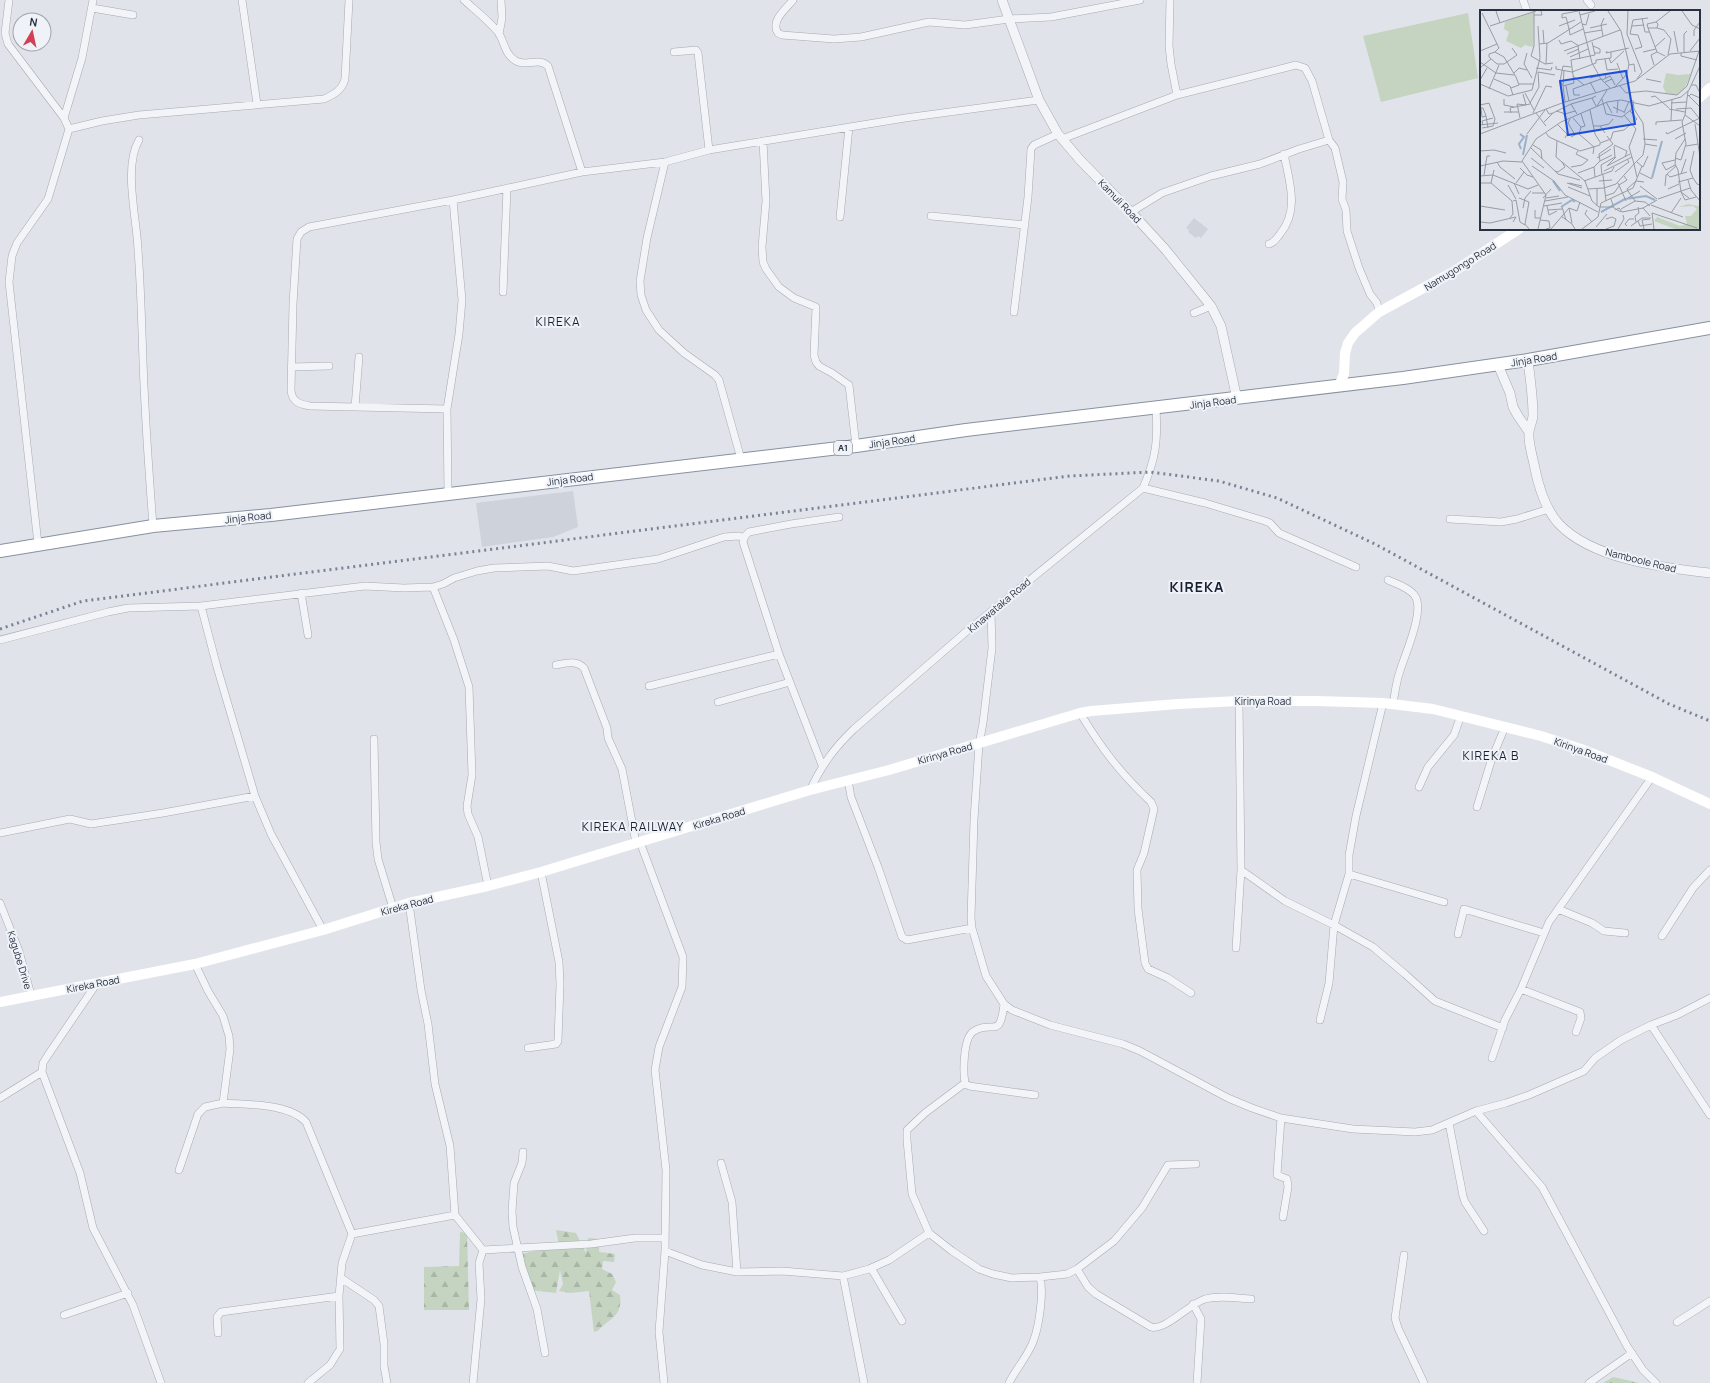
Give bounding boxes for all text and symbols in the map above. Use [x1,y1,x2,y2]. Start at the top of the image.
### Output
inset map [1480,10,1700,230]
north arrow [12,12,52,52]
text: N [29,14,39,30]
street label: Kamuli Road [1095,176,1145,226]
street label: Namugongo Road [1421,238,1499,294]
district label: KIREKA [535,313,581,330]
street label: Jinja Road [1510,348,1558,370]
street label: Jinja Road [1189,392,1237,412]
street label: Jinja Road [868,431,916,451]
road number: A1 [834,441,852,455]
street label: Jinja Road [546,469,594,489]
street label: Jinja Road [224,508,272,526]
street label: Namboole Road [1604,544,1678,576]
street label: Kinawataka Road [965,574,1034,636]
district label: KIREKA [1170,577,1224,596]
street label: Kirinya Road [1235,694,1291,708]
street label: Kirinya Road [1552,734,1610,766]
street label: Kirinya Road [916,738,974,767]
district label: KIREKA B [1463,747,1519,764]
street label: Kireka Road [691,803,747,833]
district label: KIREKA RAILWAY [582,818,684,835]
street label: Kireka Road [379,891,435,919]
street label: Kagube Drive [4,929,36,991]
street label: Kireka Road [65,972,121,996]

